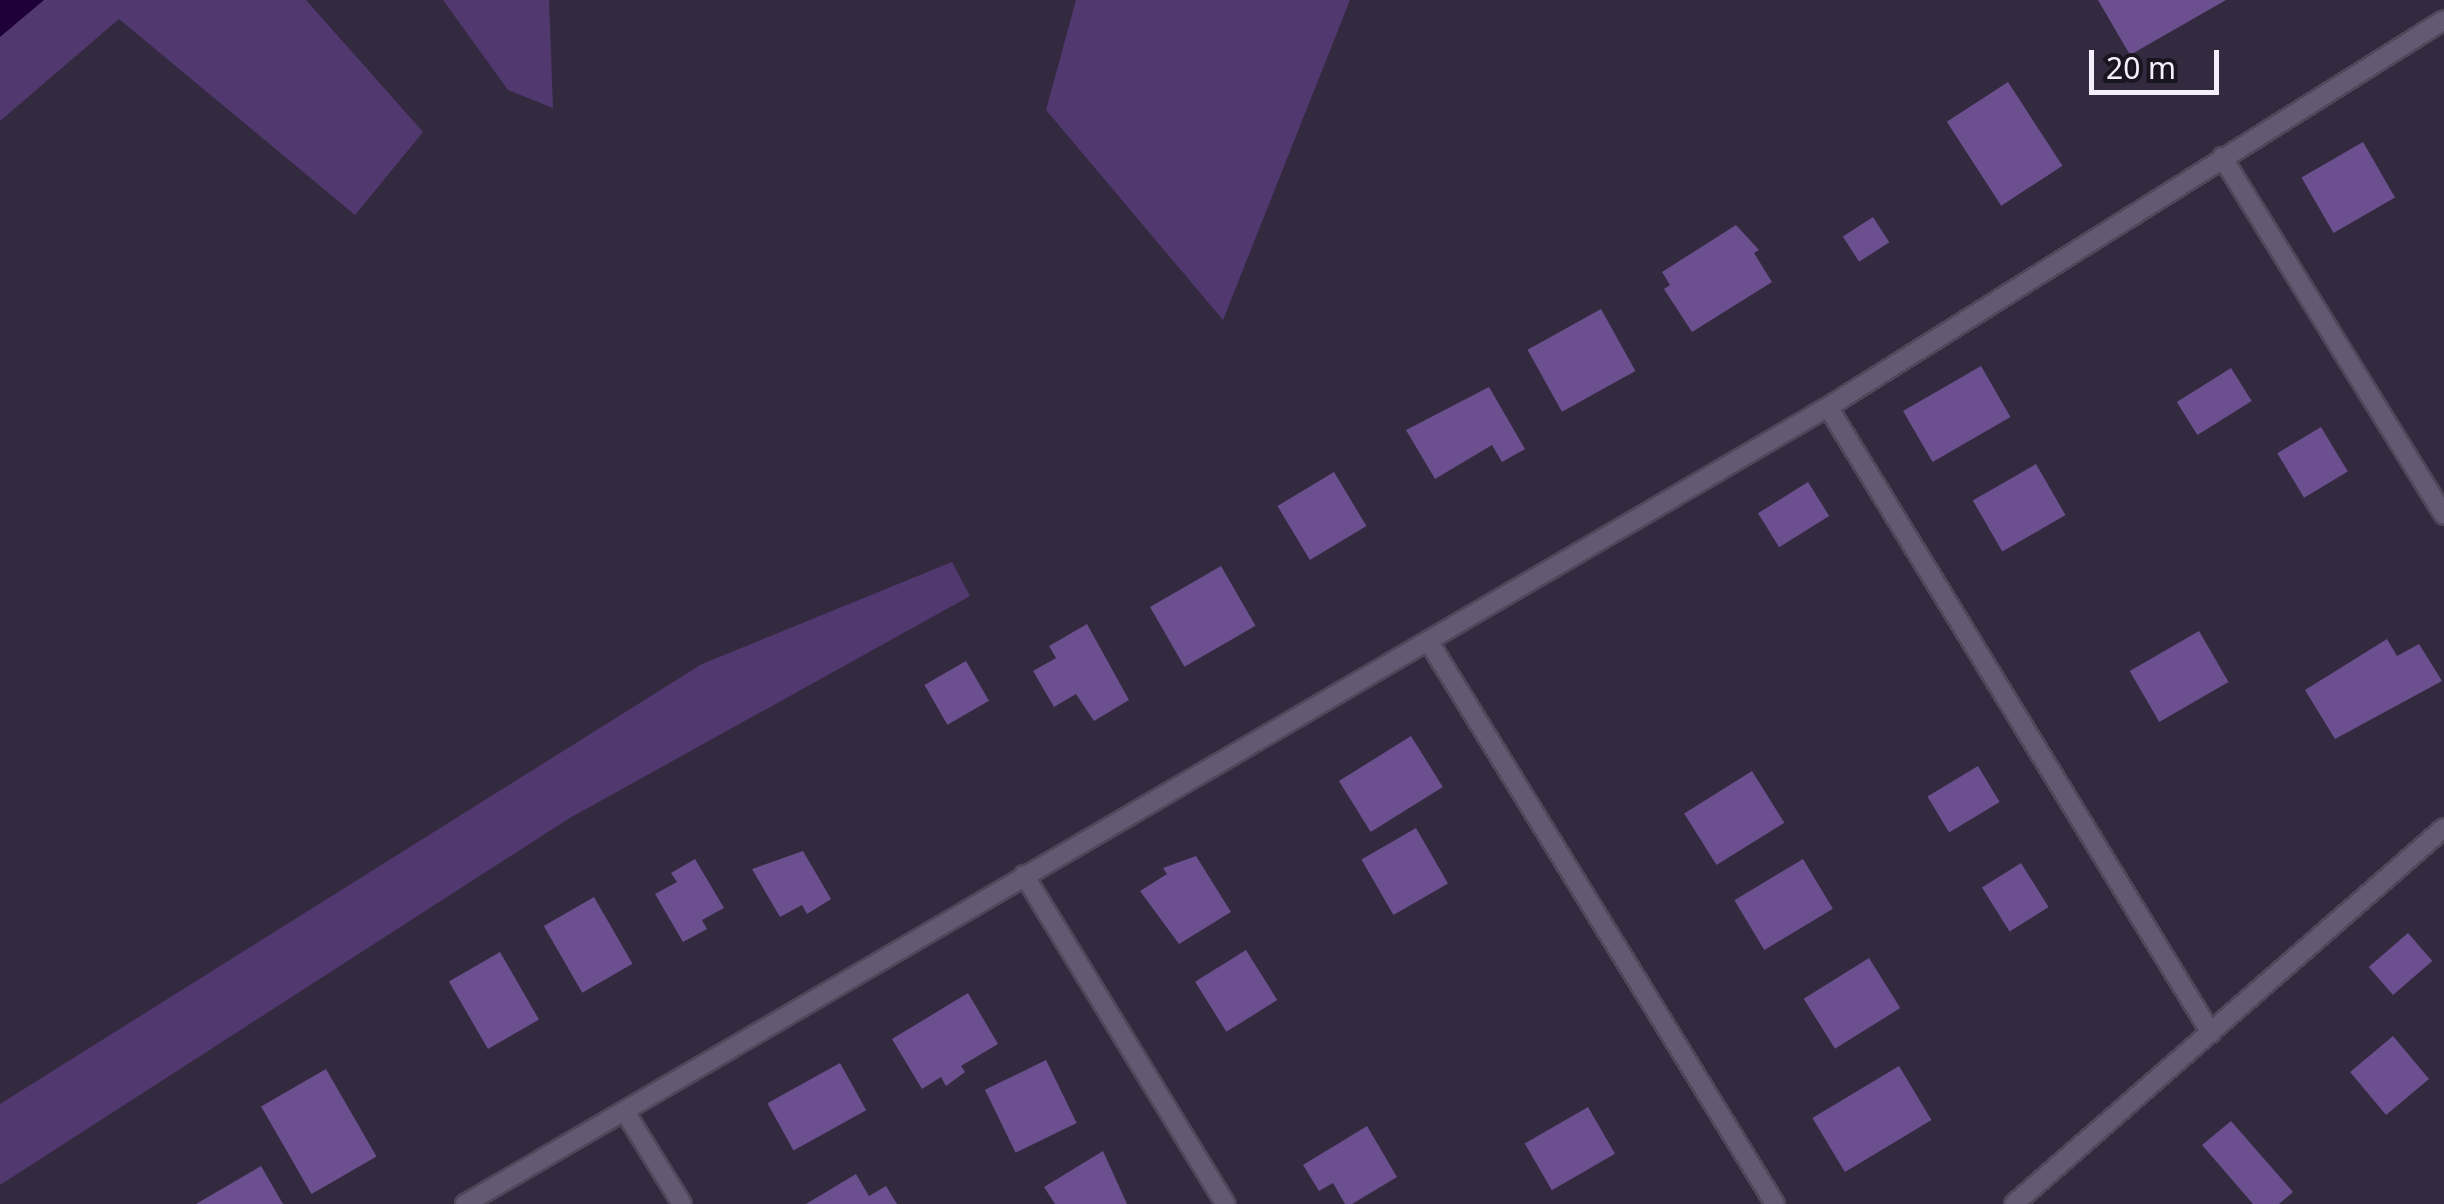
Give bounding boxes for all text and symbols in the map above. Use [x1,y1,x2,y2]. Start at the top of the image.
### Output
scale bar [2094,30,2224,92]
text: 20 m [2106,47,2176,88]

